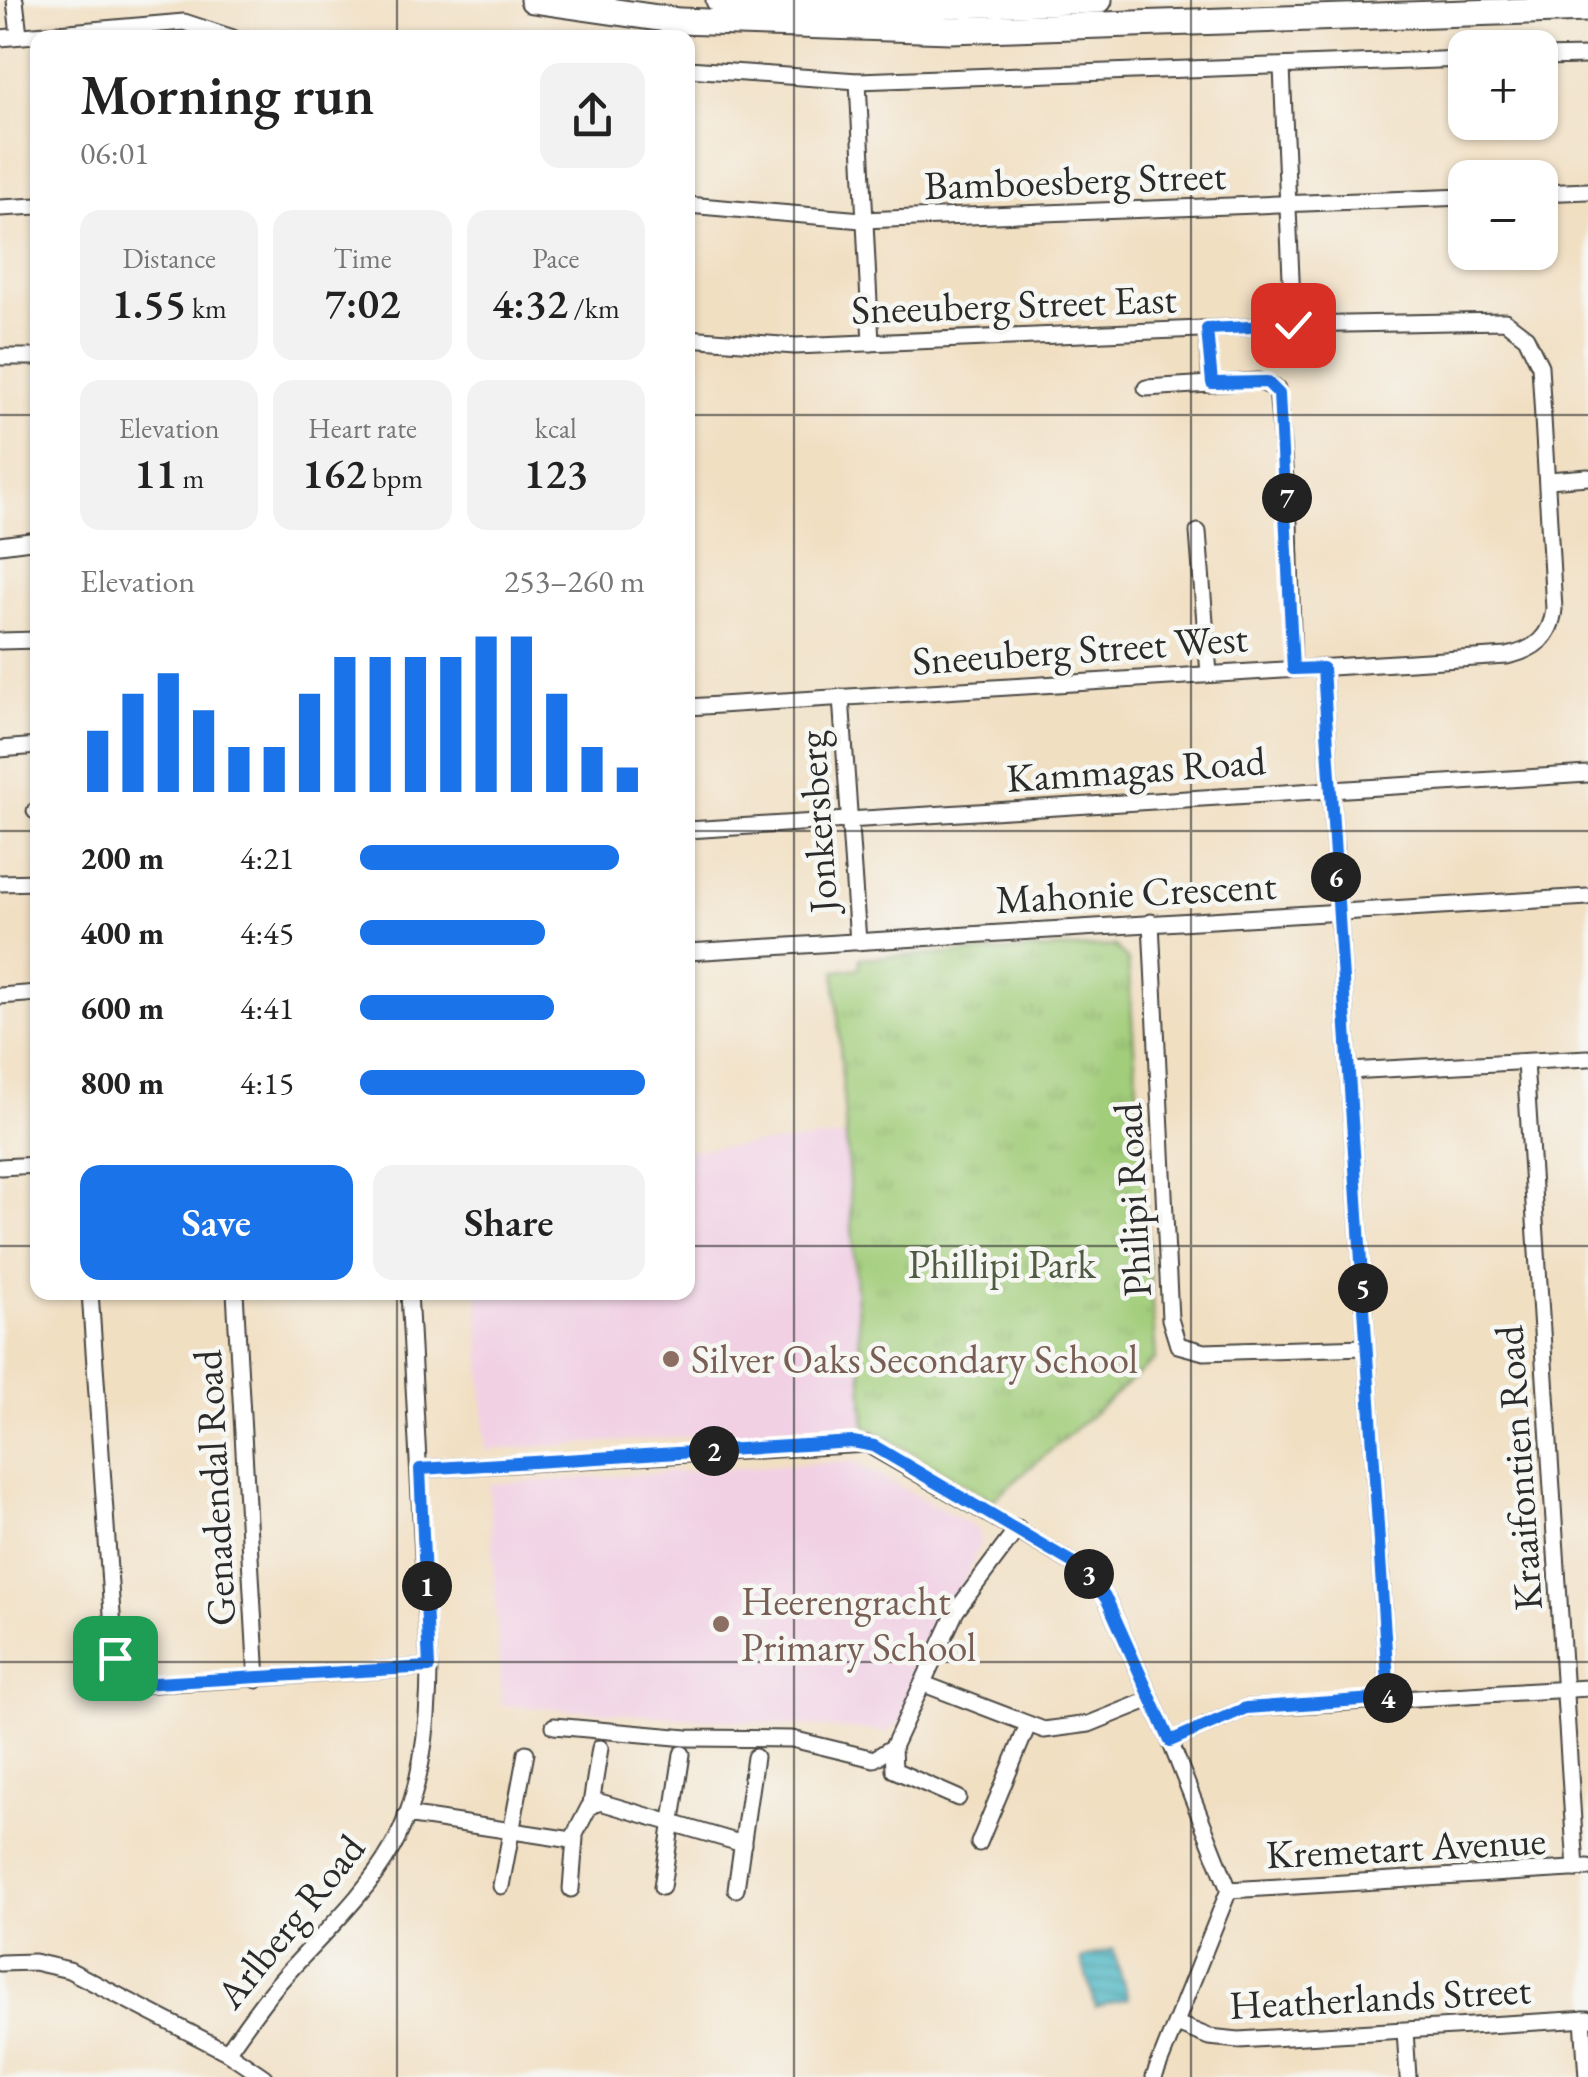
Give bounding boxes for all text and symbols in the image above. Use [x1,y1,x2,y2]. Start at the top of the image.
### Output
map controls [1448,30,1558,270]
button: + [1448,30,1558,140]
text: Morning run [80,59,374,130]
button: share [540,63,645,168]
text: 06:01 [80,132,149,174]
street label: Bamboesberg Street [923,149,1227,211]
button: − [1448,160,1558,270]
text: Distance [122,240,216,276]
text: Time [333,240,392,276]
text: Pace [532,240,579,276]
street label: Sneeuberg Street East [850,272,1178,336]
text: 1.55 [111,276,186,331]
text: 7:02 [324,276,401,331]
text: 4:32 [492,276,568,331]
pin [1251,283,1336,368]
text: km [186,290,227,326]
text: /km [568,290,620,326]
icon: check [1266,298,1321,353]
text: Elevation [119,410,220,446]
text: Heart rate [308,410,417,446]
text: kcal [535,410,577,446]
text: 11 [134,446,177,501]
text: 162 [302,446,367,501]
text: 123 [524,446,588,501]
text: m [177,460,204,496]
text: bpm [367,460,423,496]
pin: 7 [1262,473,1312,523]
text: 7 [1280,480,1294,516]
text: Elevation [80,560,195,602]
text: 253–260 m [504,560,645,602]
street label: Sneeuberg Street West [911,611,1250,687]
street label: Jonkersberg [785,729,849,918]
street label: Kammagas Road [1005,734,1268,804]
text: 200 m [80,837,164,879]
text: 4:21 [240,837,294,879]
pin: 6 [1311,852,1361,902]
street label: Mahonie Crescent [994,859,1278,925]
text: 6 [1329,859,1343,895]
text: 400 m [80,912,164,954]
text: 4:45 [240,912,294,954]
text: 600 m [80,987,164,1029]
text: 4:41 [240,987,294,1029]
text: 800 m [80,1062,164,1104]
text: 4:15 [240,1062,294,1104]
street label: Philipi Road [1101,1101,1163,1298]
button: Save [80,1165,353,1280]
button: Share [373,1165,645,1280]
park label: Phillipi Park [908,1238,1097,1290]
pin: 5 [1338,1263,1388,1313]
text: 5 [1356,1270,1370,1306]
street label: Kraaifontien Road [1482,1323,1554,1612]
place label: Silver Oaks Secondary School [691,1333,1138,1385]
street label: Genadendal Road [181,1348,247,1627]
marker: Silver Oaks Secondary School [660,1348,682,1370]
pin: 2 [689,1426,739,1476]
text: 2 [707,1433,721,1469]
pin: 3 [1064,1549,1114,1599]
text: 3 [1082,1556,1096,1592]
pin: 1 [402,1561,452,1611]
text: 1 [420,1568,434,1604]
place label: Heerengracht Primary School [741,1575,976,1673]
marker: Heerengracht Primary School [710,1613,732,1635]
pin [73,1616,158,1701]
icon: arrive [88,1631,143,1686]
pin: 4 [1363,1673,1413,1723]
text: 4 [1381,1680,1395,1716]
street label: Kremetart Avenue [1265,1814,1547,1880]
street label: Arlberg Road [203,1823,377,2019]
street label: Heatherlands Street [1228,1963,1532,2031]

